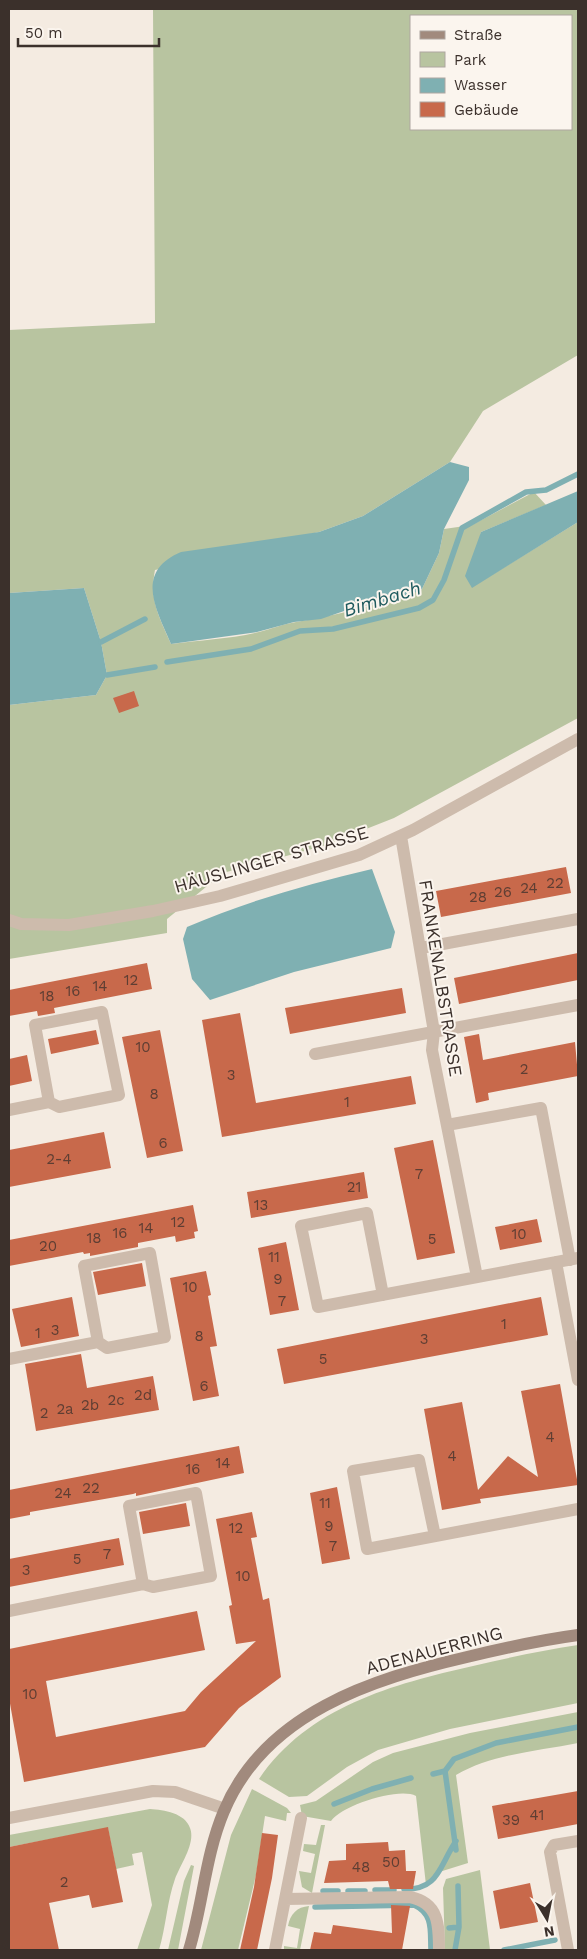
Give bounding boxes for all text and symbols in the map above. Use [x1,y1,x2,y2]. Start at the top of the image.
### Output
scale bar [18,15,159,47]
legend [410,15,572,130]
text: 50 m [25,24,62,42]
text: Straße [454,26,502,44]
text: Park [454,51,487,69]
text: Wasser [454,76,507,94]
text: Gebäude [454,101,519,119]
water label: Bimbach [340,576,424,622]
street label: HÄUSLINGER STRASSE [171,821,371,897]
house number: 22 [546,874,564,892]
street label: FRANKENALBSTRASSE [415,878,467,1078]
house number: 24 [520,879,538,897]
house number: 26 [494,883,512,901]
house number: 28 [469,888,487,906]
house number: 12 [124,971,138,989]
house number: 14 [92,977,108,995]
house number: 16 [66,982,80,1000]
house number: 18 [39,987,55,1005]
house number: 10 [135,1038,151,1056]
house number: 2 [520,1060,528,1078]
house number: 3 [227,1066,235,1084]
house number: 8 [149,1085,159,1103]
house number: 1 [344,1093,350,1111]
house number: 6 [158,1134,168,1152]
house number: 2-4 [46,1150,72,1168]
house number: 7 [415,1165,423,1183]
house number: 21 [347,1178,361,1196]
house number: 13 [254,1196,268,1214]
house number: 12 [171,1213,185,1231]
house number: 14 [138,1219,154,1237]
house number: 16 [113,1224,127,1242]
house number: 10 [511,1225,527,1243]
house number: 18 [86,1229,102,1247]
house number: 5 [428,1230,436,1248]
house number: 20 [39,1237,57,1255]
house number: 11 [268,1248,280,1266]
house number: 9 [273,1270,283,1288]
house number: 10 [182,1278,198,1296]
house number: 7 [278,1292,286,1310]
house number: 1 [501,1315,507,1333]
house number: 3 [51,1321,59,1339]
house number: 1 [35,1324,41,1342]
house number: 8 [194,1327,204,1345]
house number: 3 [420,1330,428,1348]
house number: 5 [319,1350,327,1368]
house number: 6 [199,1377,209,1395]
house number: 2d [134,1386,152,1404]
house number: 2c [107,1391,125,1409]
house number: 2b [81,1396,99,1414]
house number: 2a [56,1400,74,1418]
house number: 2 [40,1404,48,1422]
house number: 4 [545,1428,555,1446]
house number: 4 [447,1447,457,1465]
house number: 14 [215,1454,231,1472]
house number: 16 [186,1460,200,1478]
house number: 22 [82,1479,100,1497]
house number: 24 [54,1484,72,1502]
house number: 11 [319,1494,331,1512]
house number: 9 [324,1517,334,1535]
house number: 12 [229,1519,243,1537]
house number: 7 [329,1537,337,1555]
house number: 7 [103,1545,111,1563]
house number: 5 [73,1550,81,1568]
house number: 3 [22,1561,30,1579]
house number: 10 [235,1567,251,1585]
street label: ADENAUERRING [363,1622,505,1678]
house number: 10 [22,1685,38,1703]
house number: 41 [530,1806,544,1824]
house number: 39 [502,1811,520,1829]
house number: 50 [382,1853,400,1871]
house number: 48 [352,1858,370,1876]
house number: 2 [60,1873,68,1891]
north arrow [522,1894,572,1944]
text: N [543,1923,556,1941]

